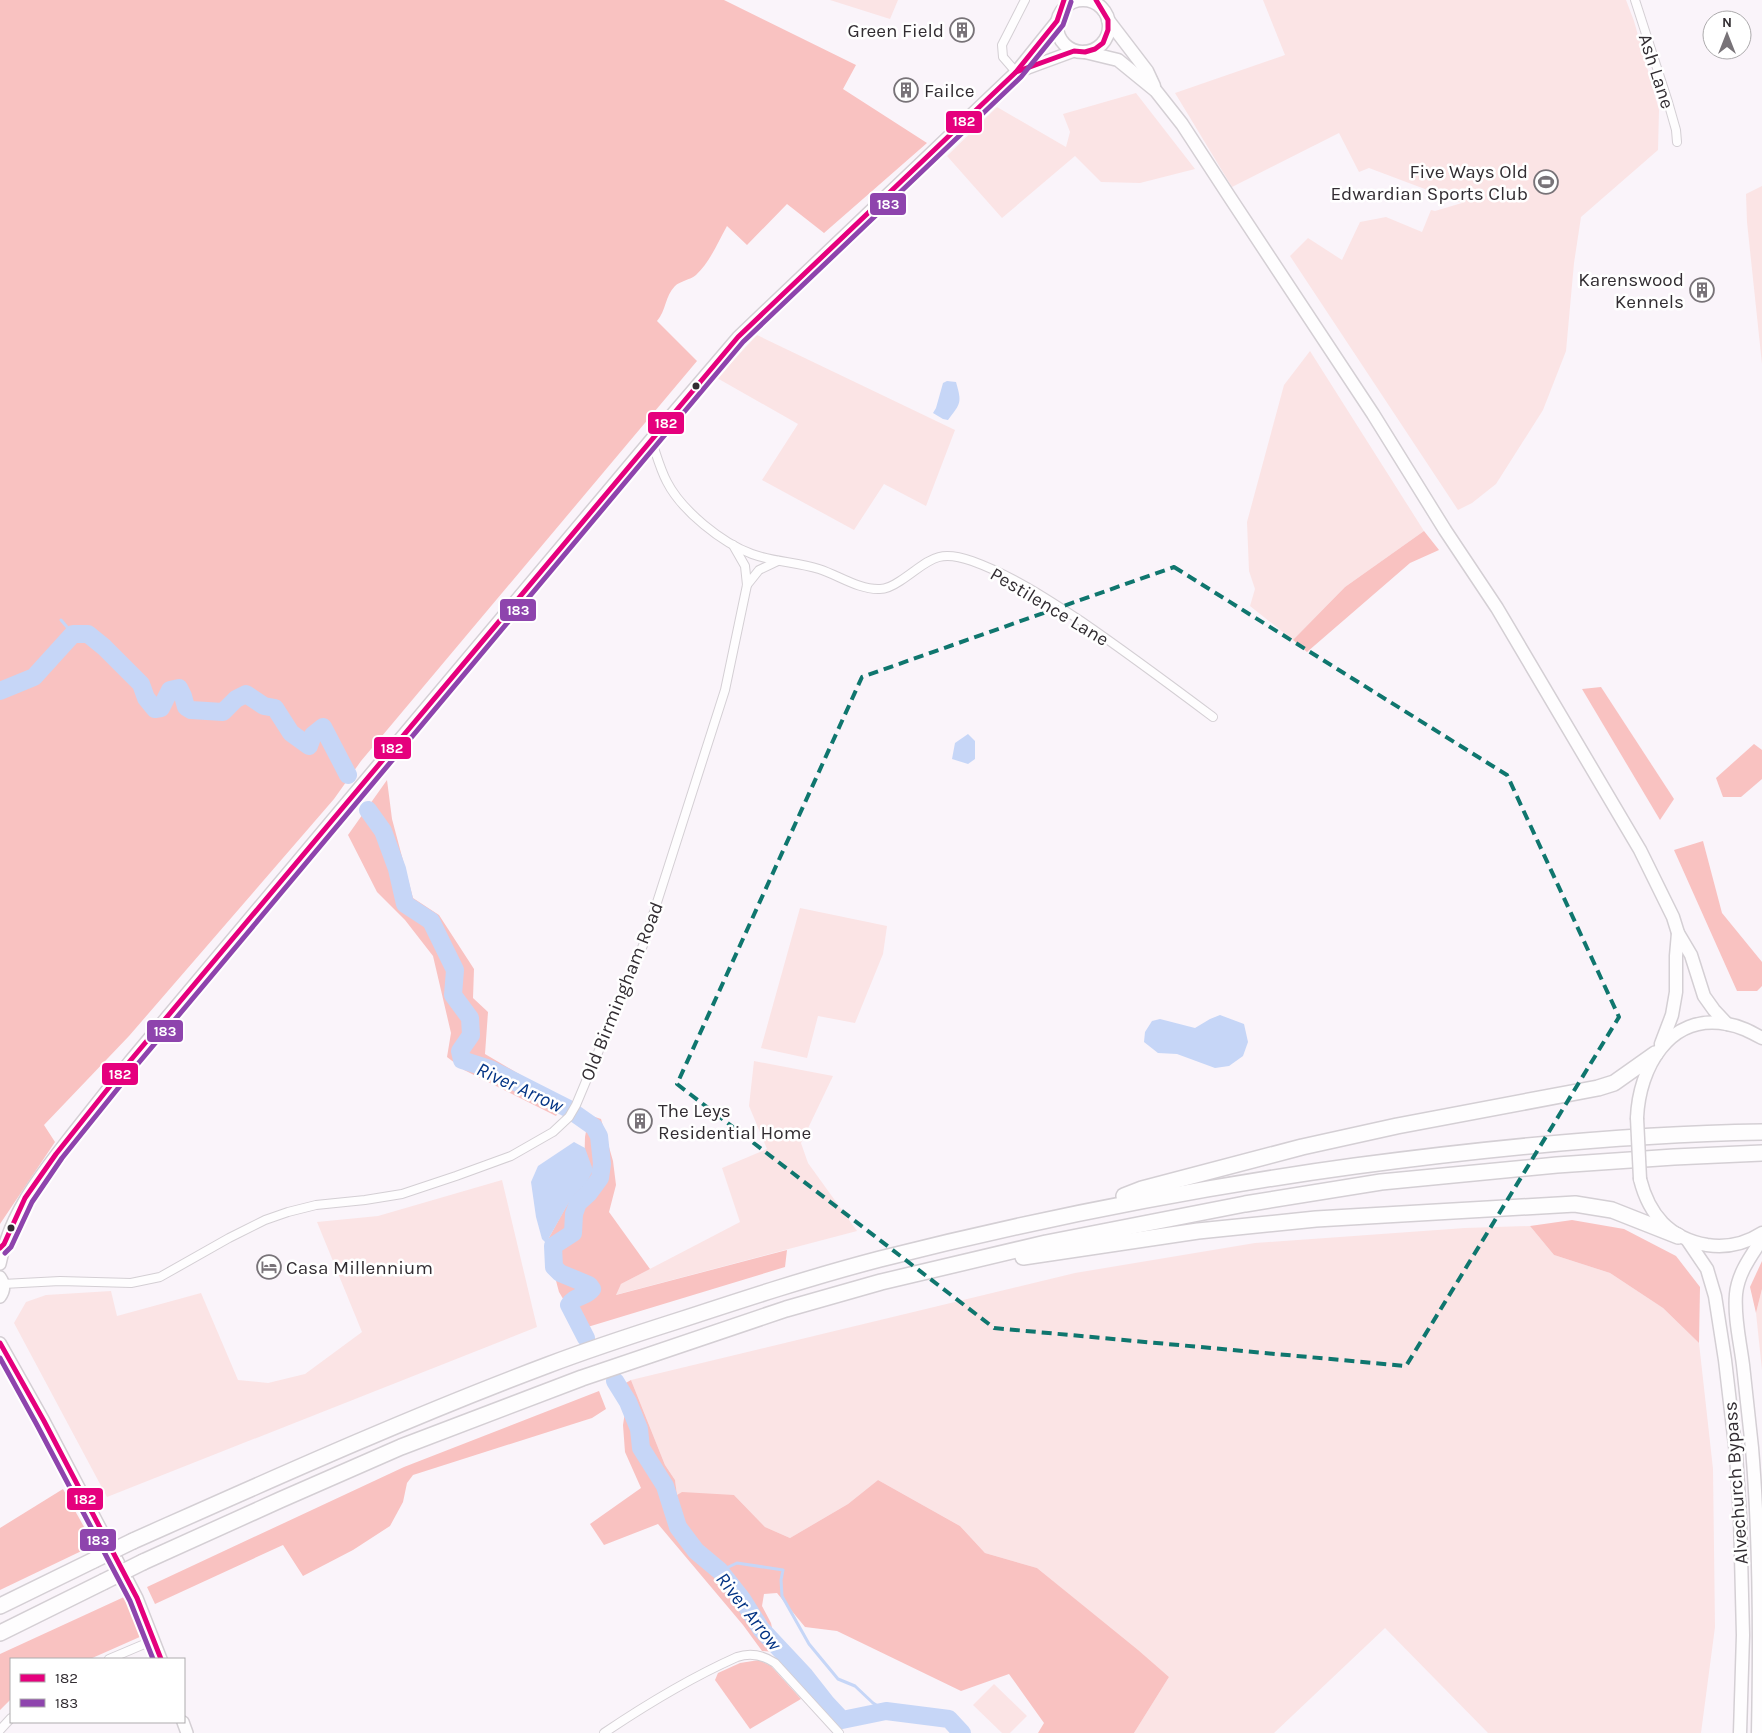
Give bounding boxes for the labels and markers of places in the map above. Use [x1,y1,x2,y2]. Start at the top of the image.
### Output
building icon: Green Field [949,17,975,43]
place label: Green Field [847,20,944,42]
building icon: Failce [893,77,919,103]
place label: Failce [924,80,975,102]
place label: Five Ways Old Edwardian Sports Club [1330,161,1528,205]
sports icon: Five Ways Old Edwardian Sports Club [1533,169,1559,195]
place label: Karenswood Kennels [1578,269,1684,313]
building icon: Karenswood Kennels [1689,277,1715,303]
unlabelled marker [691,381,701,391]
place label: The Leys Residential Home [658,1100,811,1144]
building icon: The Leys Residential Home [627,1108,653,1134]
unlabelled marker [6,1223,16,1233]
hotel icon: Casa Millennium [256,1254,282,1280]
place label: Casa Millennium [286,1257,433,1279]

